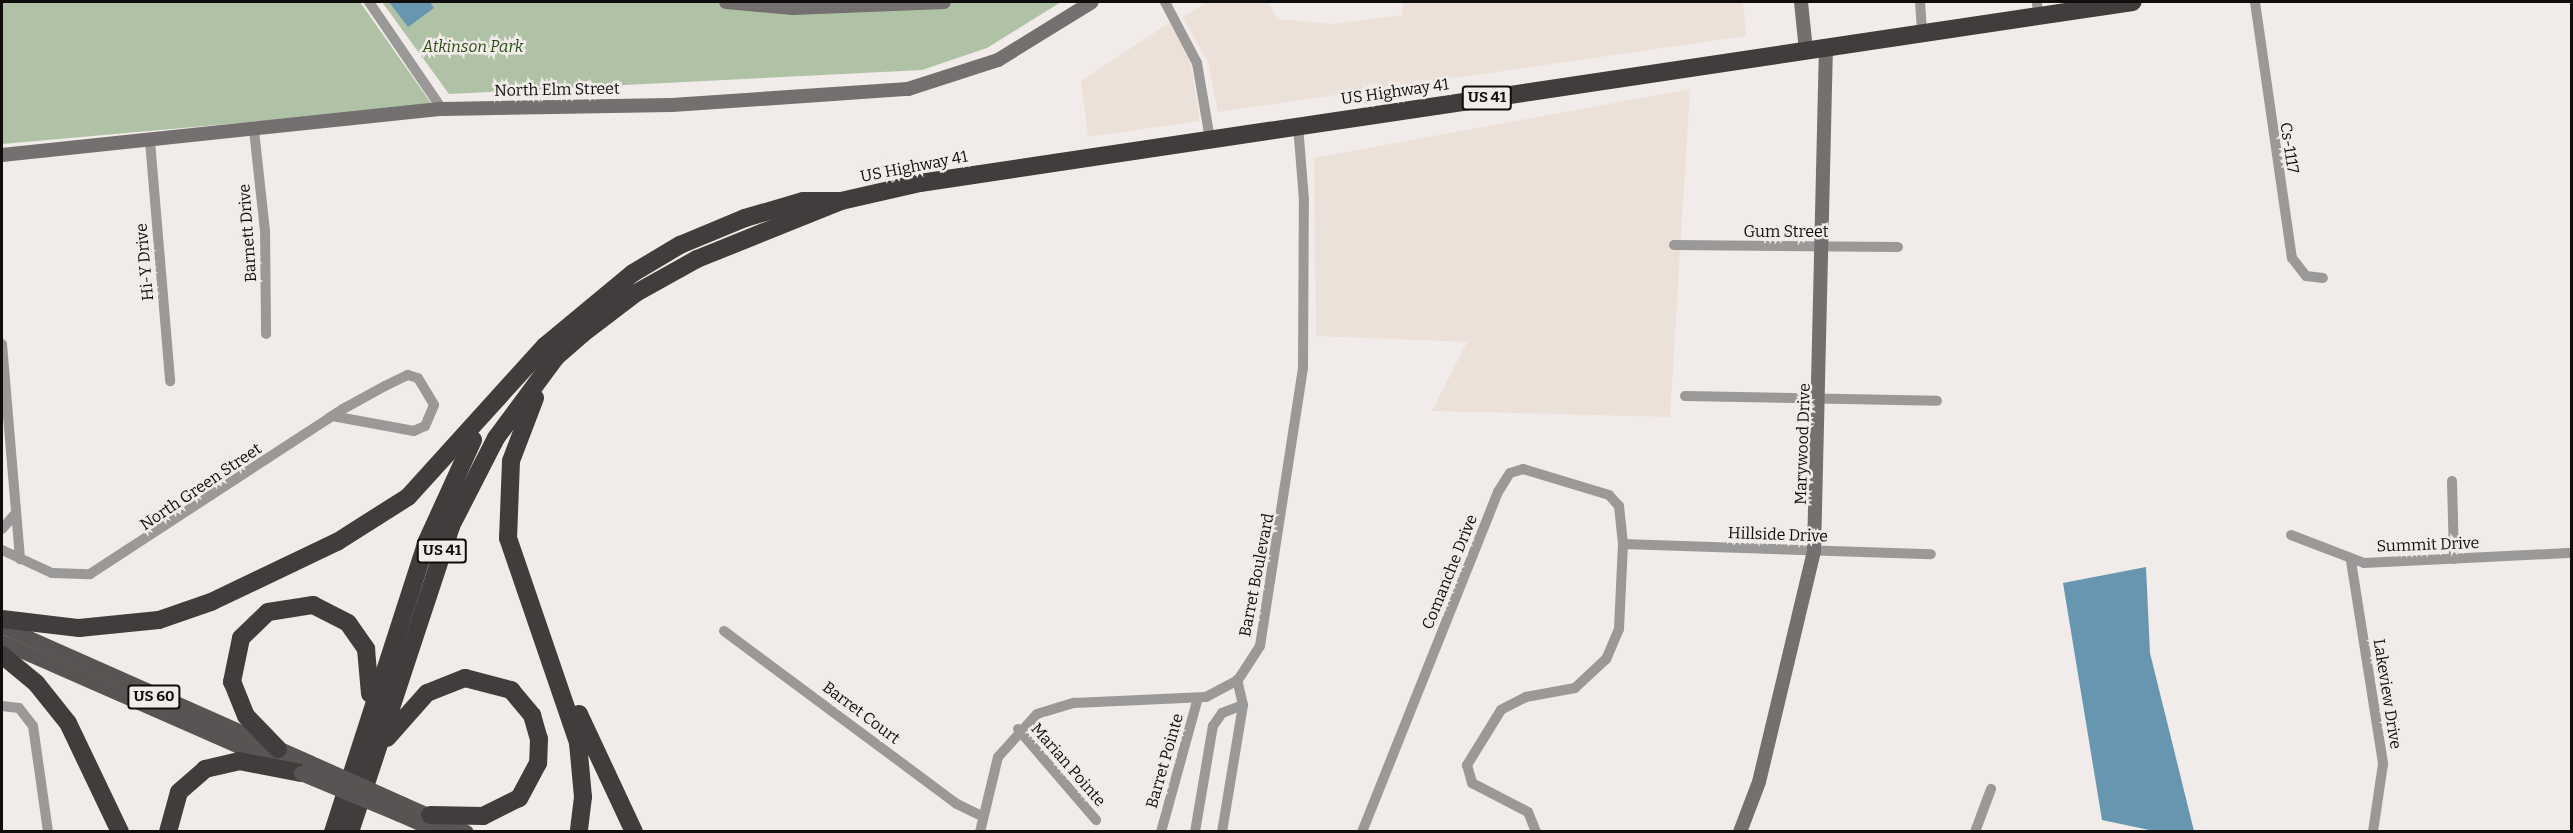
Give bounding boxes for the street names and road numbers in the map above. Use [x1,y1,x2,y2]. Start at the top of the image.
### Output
street label: US Highway 41 [1340,75,1450,109]
street label: North Elm Street [494,79,620,101]
road number: US 41 [1462,86,1512,110]
street label: Cs-1117 [2275,121,2303,175]
street label: US Highway 41 [859,147,969,187]
street label: Barnett Drive [235,183,261,283]
street label: Hi-Y Drive [132,222,158,302]
street label: Gum Street [1743,222,1829,242]
street label: Marywood Drive [1791,383,1815,505]
street label: North Green Street [137,439,265,535]
street label: Barret Boulevard [1236,512,1278,638]
street label: Comanche Drive [1418,512,1482,632]
street label: Hillside Drive [1728,524,1828,546]
street label: Summit Drive [2376,534,2480,556]
road number: US 41 [416,539,468,563]
street label: Lakeview Drive [2369,638,2405,750]
street label: Barret Court [819,678,903,748]
road number: US 60 [127,685,181,709]
street label: Barret Pointe [1142,711,1188,811]
street label: Marian Pointe [1027,719,1109,811]

